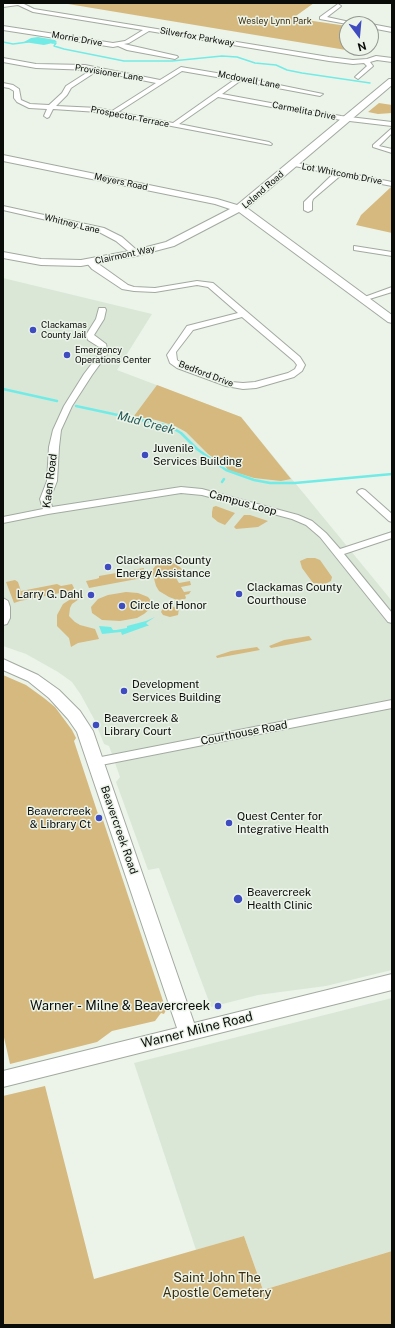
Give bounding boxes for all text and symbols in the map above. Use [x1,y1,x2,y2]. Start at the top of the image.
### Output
park label: Wesley Lynn Park [238,16,312,26]
north arrow [339,16,379,56]
street label: Silverfox Parkway [159,25,235,49]
street label: Morrie Drive [51,29,103,49]
text: N [356,40,368,54]
street label: Provisioner Lane [74,62,144,84]
street label: Mcdowell Lane [217,69,281,91]
street label: Carmelita Drive [271,100,337,122]
street label: Prospector Terrace [90,104,170,130]
street label: Lot Whitcomb Drive [301,161,383,187]
street label: Leland Road [240,169,286,211]
street label: Meyers Road [93,171,149,193]
street label: Whitney Lane [43,212,101,236]
street label: Clairmont Way [94,243,156,267]
place label: Clackamas County Jail [41,320,87,341]
marker: Clackamas County Jail [28,325,38,335]
place label: Emergency Operations Center [75,345,151,366]
marker: Emergency Operations Center [62,350,72,360]
street label: Bedford Drive [177,359,235,389]
water label: Mud Creek [116,408,176,438]
place label: Juvenile Services Building [153,442,242,468]
marker: Juvenile Services Building [140,450,150,460]
street label: Kaen Road [40,453,60,509]
street label: Campus Loop [208,488,278,518]
place label: Clackamas County Energy Assistance [116,554,211,580]
marker: Clackamas County Energy Assistance [103,562,113,572]
place label: Clackamas County Courthouse [247,581,342,607]
place label: Larry G. Dahl [17,588,83,602]
marker: Clackamas County Courthouse [234,589,244,599]
marker: Larry G. Dahl [86,590,96,600]
place label: Circle of Honor [130,599,207,613]
marker: Circle of Honor [117,601,127,611]
place label: Development Services Building [132,678,221,704]
marker: Development Services Building [119,686,129,696]
place label: Beavercreek & Library Court [104,712,179,738]
street label: Courthouse Road [200,718,288,748]
marker: Beavercreek & Library Court [91,720,101,730]
street label: Beavercreek Road [98,784,140,876]
place label: Beavercreek & Library Ct [27,805,91,831]
place label: Quest Center for Integrative Health [237,810,329,836]
marker: Beavercreek & Library Ct [94,813,104,823]
marker: Quest Center for Integrative Health [224,818,234,828]
place label: Beavercreek Health Clinic [247,886,312,912]
marker: Beavercreek Health Clinic [232,893,244,905]
place label: Warner - Milne & Beavercreek [30,998,210,1014]
marker: Warner - Milne & Beavercreek [213,1001,223,1011]
street label: Warner Milne Road [139,1009,255,1051]
park label: Saint John The Apostle Cemetery [163,1270,271,1301]

